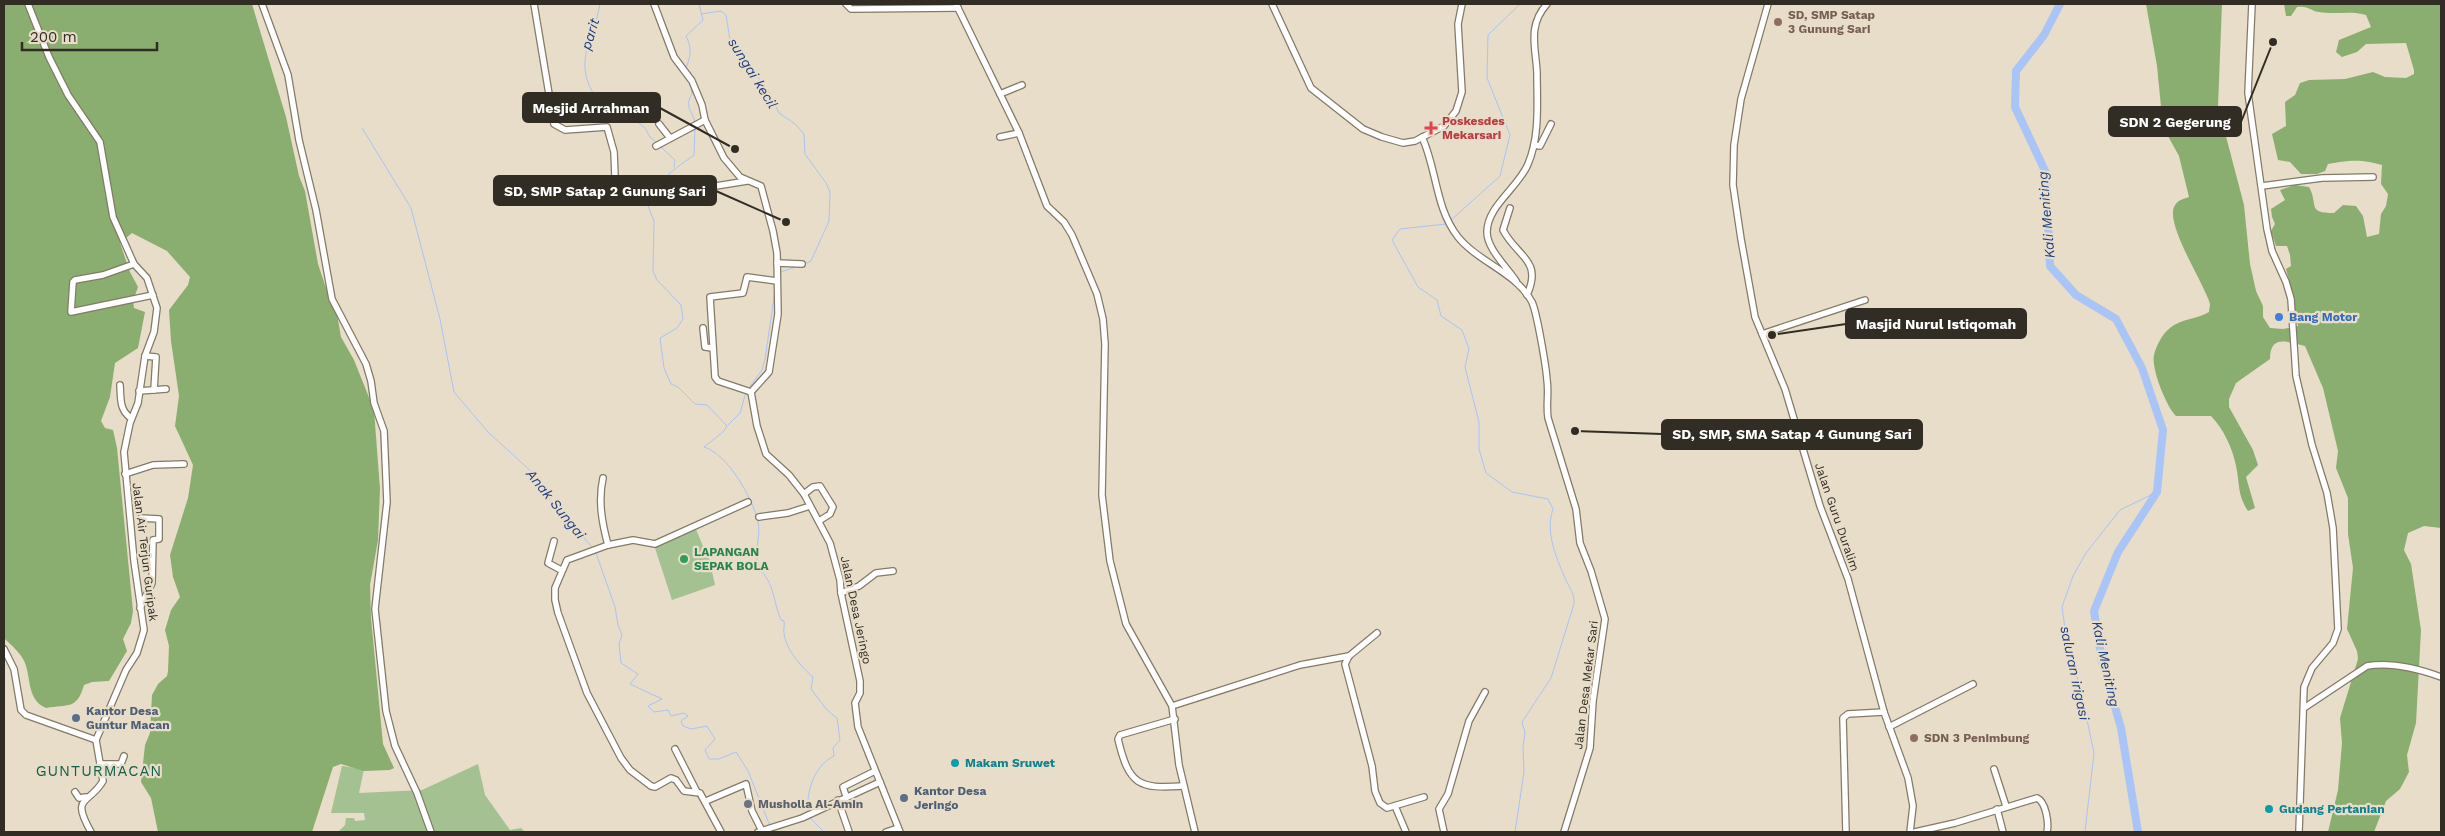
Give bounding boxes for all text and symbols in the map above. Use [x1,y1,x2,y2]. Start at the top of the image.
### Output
place label: SD, SMP Satap 3 Gunung Sari [1788,8,1876,36]
water label: parit [577,16,602,53]
marker: SD, SMP Satap 3 Gunung Sari [1772,16,1784,28]
scale bar [22,20,158,52]
text: 200 m [30,28,77,46]
water label: sungai kecil [725,35,781,111]
callout: Mesjid Arrahman [523,93,660,122]
text: Mesjid Arrahman [532,100,650,116]
callout: SDN 2 Gegerung [2109,107,2241,136]
place label: Poskesdes Mekarsari [1442,114,1505,142]
text: SDN 2 Gegerung [2119,114,2231,130]
marker: Poskesdes Mekarsari [1424,121,1438,135]
water label: Kali Meniting [2034,170,2058,259]
callout: SD, SMP Satap 2 Gunung Sari [494,176,716,205]
text: SD, SMP Satap 2 Gunung Sari [504,183,706,199]
callout: Masjid Nurul Istiqomah [1846,309,2026,338]
place label: Bang Motor [2289,310,2358,324]
marker: Bang Motor [2273,311,2285,323]
text: Masjid Nurul Istiqomah [1856,316,2016,332]
callout: SD, SMP, SMA Satap 4 Gunung Sari [1662,420,1922,449]
text: SD, SMP, SMA Satap 4 Gunung Sari [1672,426,1912,442]
street label: Jalan Guru Duralim [1812,461,1862,573]
water label: Anak Sungai [523,465,589,542]
street label: Jalan Air Terjun Guripak [130,482,160,622]
place label: LAPANGAN SEPAK BOLA [694,545,770,573]
marker: LAPANGAN SEPAK BOLA [678,553,690,565]
street label: Jalan Desa Jeringo [838,555,874,665]
street label: Jalan Desa Mekar Sari [1571,620,1601,750]
water label: Kali Meniting [2089,620,2123,709]
water label: saluran irigasi [2057,624,2093,722]
place label: Kantor Desa Guntur Macan [86,704,170,732]
marker: Kantor Desa Guntur Macan [70,712,82,724]
place label: SDN 3 Penimbung [1924,731,2030,745]
marker: SDN 3 Penimbung [1908,732,1920,744]
place label: Makam Sruwet [965,756,1056,770]
marker: Makam Sruwet [949,757,961,769]
district label: GUNTURMACAN [36,762,162,780]
place label: Kantor Desa Jeringo [914,784,986,812]
marker: Kantor Desa Jeringo [898,792,910,804]
place label: Musholla Al-Amin [758,797,863,811]
marker: Musholla Al-Amin [742,798,754,810]
place label: Gudang Pertanian [2279,802,2385,816]
marker: Gudang Pertanian [2263,803,2275,815]

